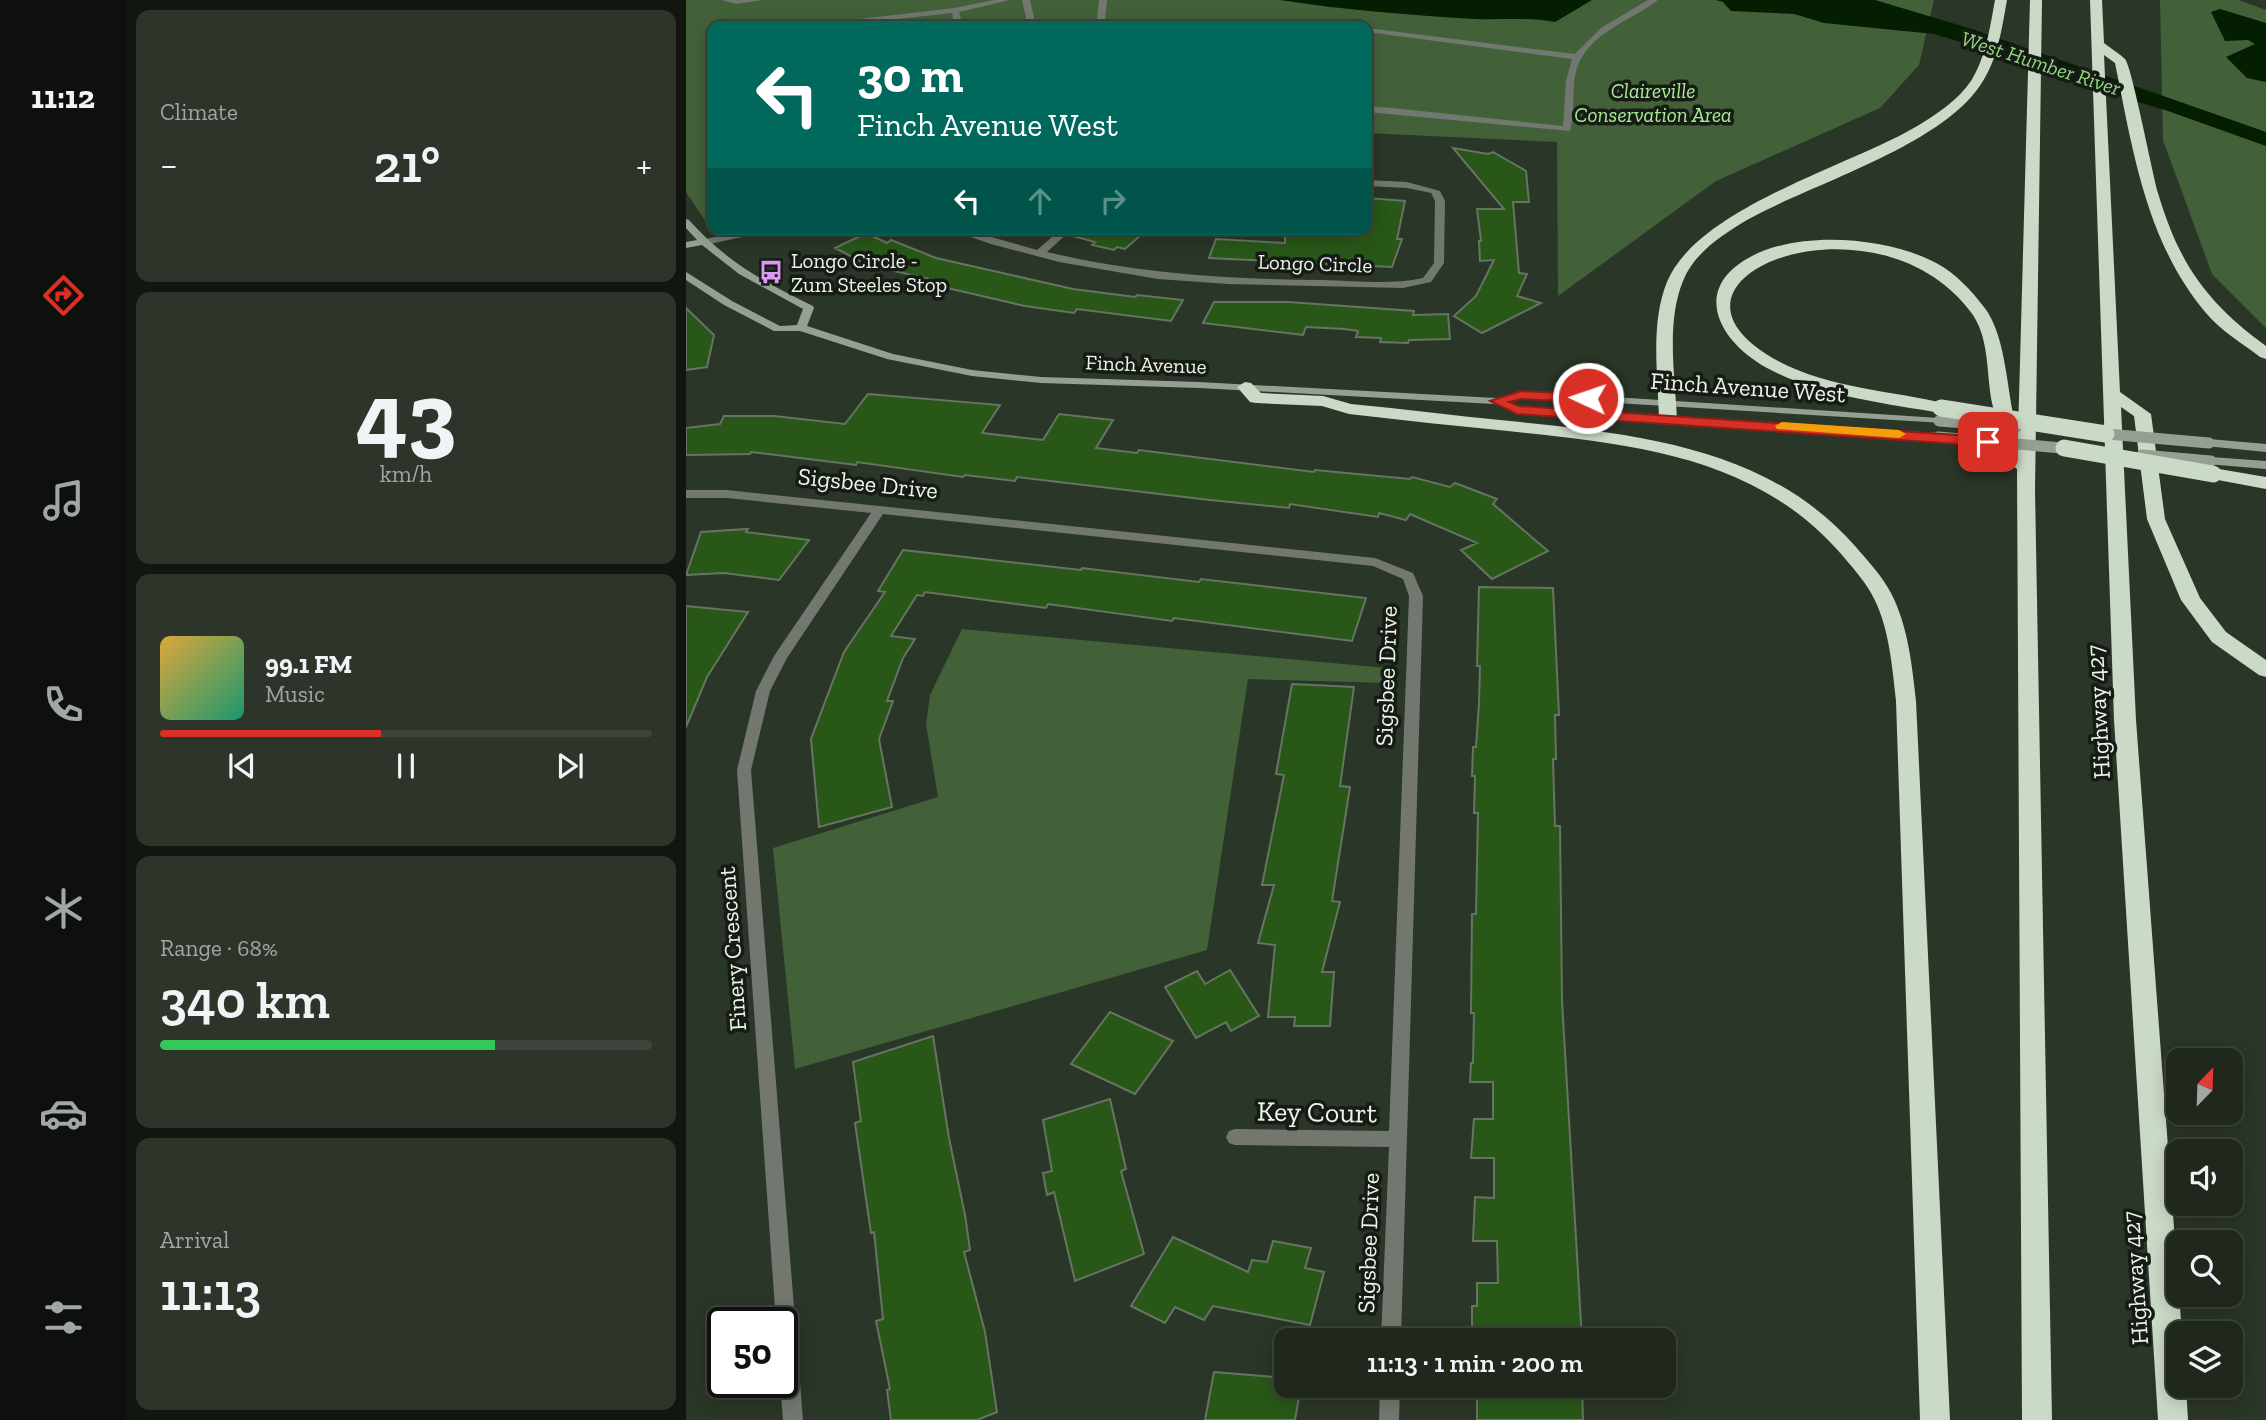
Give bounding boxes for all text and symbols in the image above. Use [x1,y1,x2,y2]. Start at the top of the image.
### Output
water label: West Humber River [1958,25,2124,101]
text: 30 m [857,46,963,105]
icon: left [742,49,833,140]
text: 11:12 [31,78,95,116]
park label: Claireville Conservation Area [1574,78,1732,127]
text: Climate [160,98,238,126]
text: Finch Avenue West [857,106,1118,144]
text: 21° [374,133,440,195]
text: − [160,142,178,188]
text: + [636,142,652,188]
icon: left [948,182,986,220]
icon: ahead [1021,182,1059,220]
icon: right [1094,182,1132,220]
place label: Longo Circle - Zum Steeles Stop [791,248,947,297]
street label: Longo Circle [1257,249,1373,277]
bus stop icon: Longo Circle - Zum Steeles Stop [757,258,785,286]
icon: directions [39,271,88,320]
street label: Finch Avenue [1085,349,1207,379]
text: 43 [356,360,456,469]
position arrow [1551,361,1625,435]
street label: Finch Avenue West [1649,366,1847,408]
pin [1958,412,2018,472]
icon: arrive [1969,423,2007,461]
text: km/h [380,460,432,488]
street label: Sigsbee Drive [797,461,939,505]
icon: music [39,476,88,525]
street label: Sigsbee Drive [1369,605,1403,747]
street label: Highway 427 [2080,644,2116,780]
text: 99.1 FM [265,648,352,680]
icon: phone [39,680,88,729]
text: Music [265,680,325,708]
icon: previous [223,747,261,785]
icon: pause [387,747,425,785]
icon: next [551,747,589,785]
street label: Finery Crescent [712,866,752,1032]
icon: climate [39,884,88,933]
text: Range · 68% [160,934,278,962]
text: 340 km [160,969,330,1031]
north arrow [2166,1048,2244,1125]
map controls [2166,1048,2243,1398]
icon: car [39,1089,88,1138]
street label: Key Court [1257,1094,1378,1130]
button: sound [2166,1139,2243,1216]
street label: Sigsbee Drive [1351,1172,1385,1314]
street label: Highway 427 [2116,1210,2154,1346]
text: Arrival [160,1226,229,1254]
button: search [2166,1230,2243,1307]
text: 11:13 [160,1261,261,1323]
icon: filters [39,1293,88,1342]
speed limit sign: 50 [707,1307,798,1398]
button: layers [2166,1321,2243,1398]
text: 11:13 · 1 min · 200 m [1367,1347,1583,1379]

